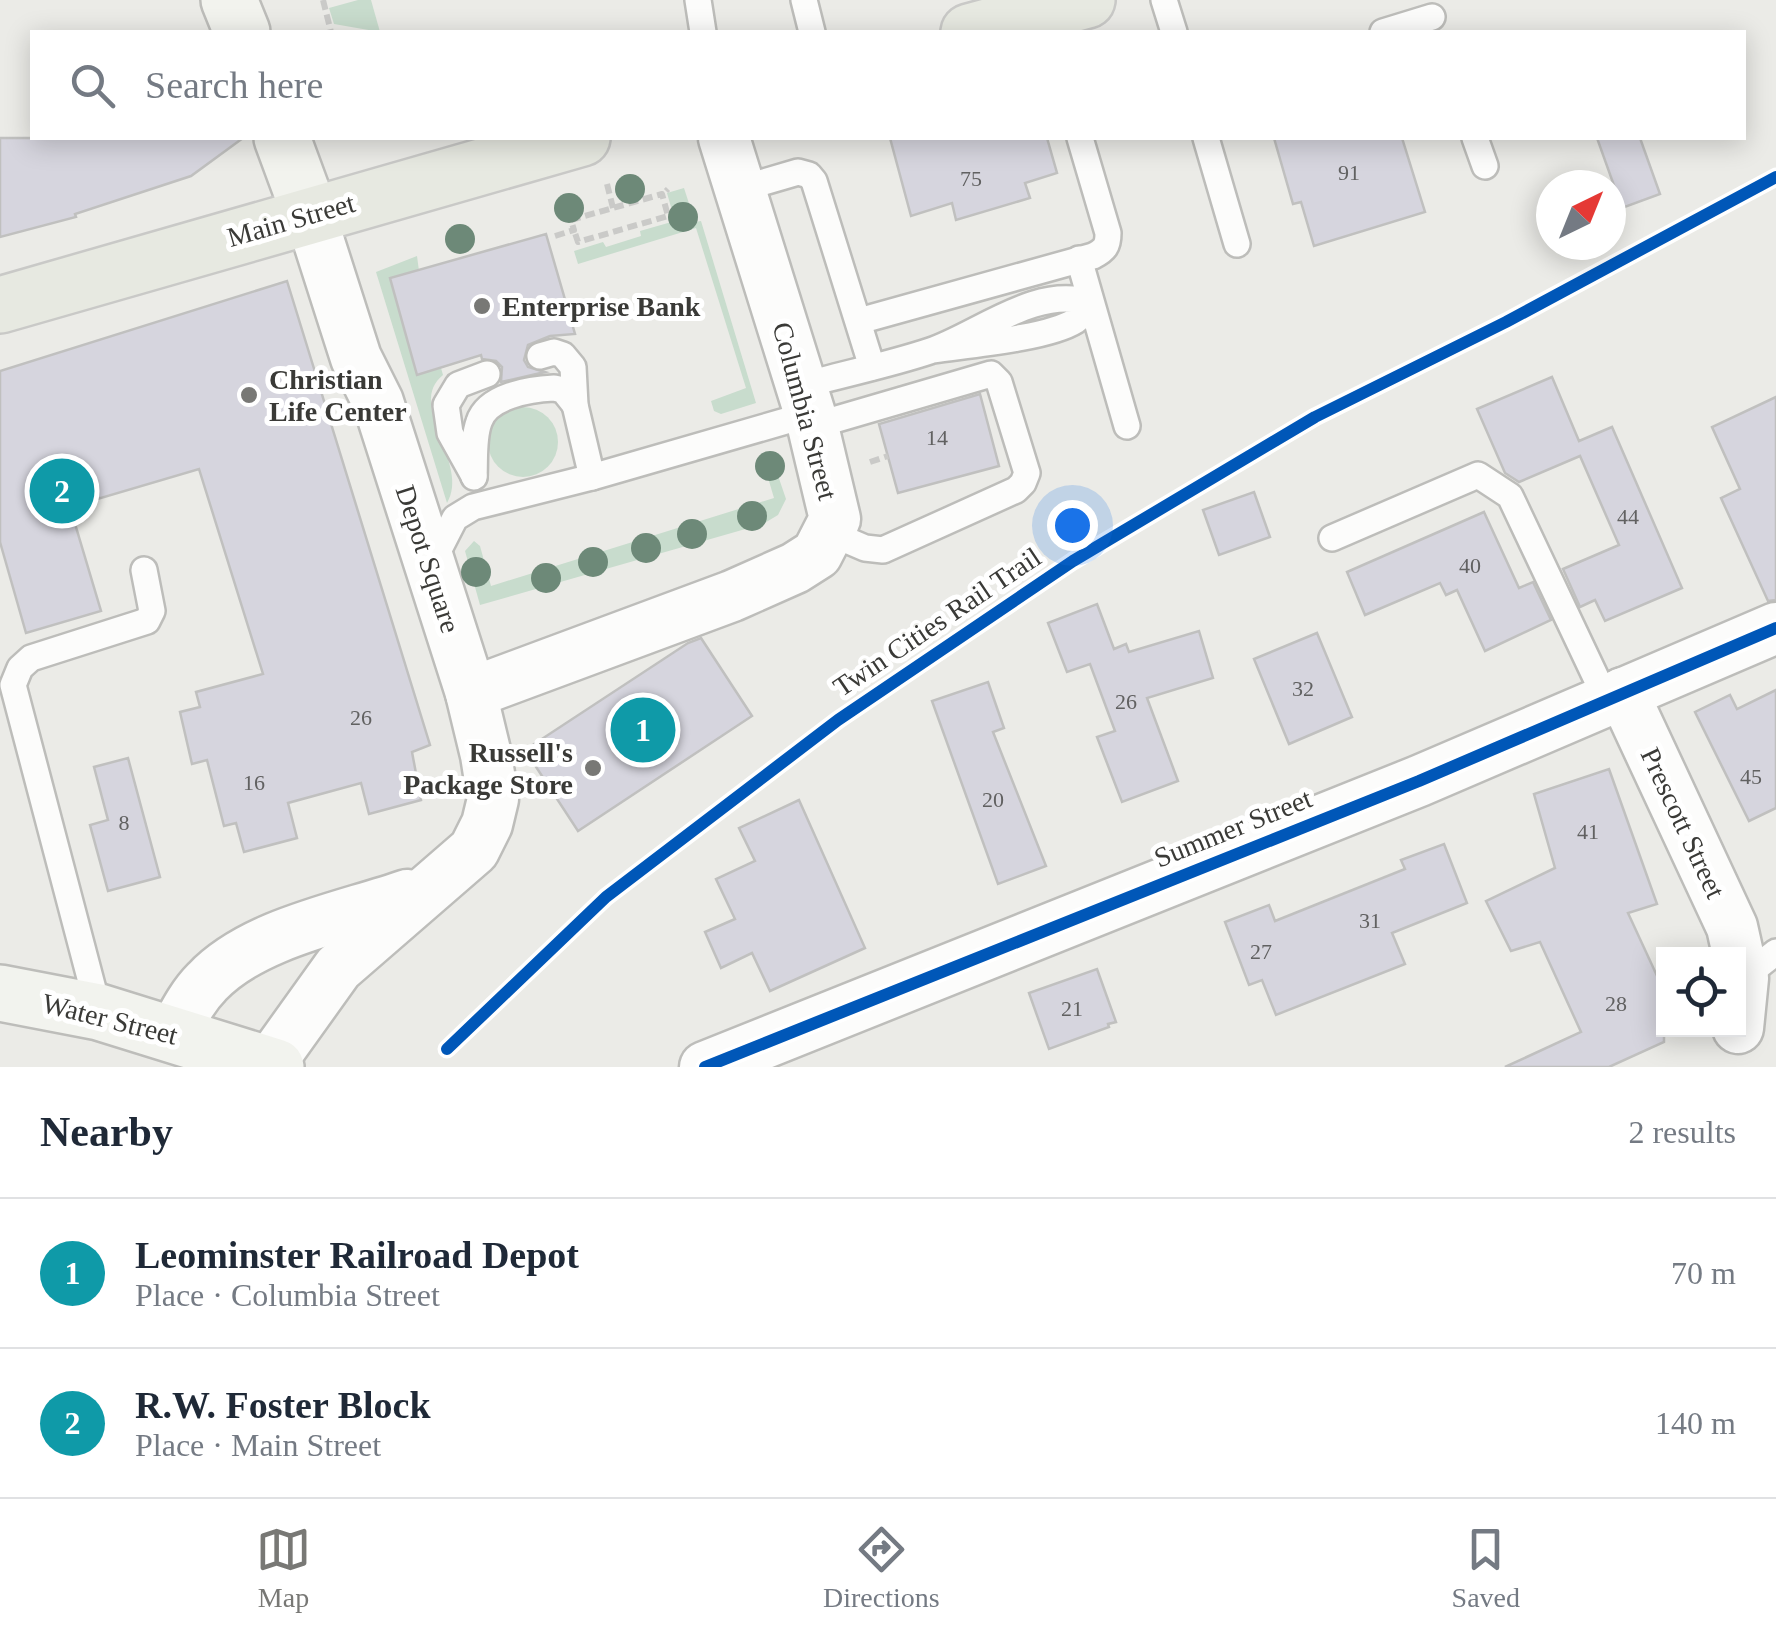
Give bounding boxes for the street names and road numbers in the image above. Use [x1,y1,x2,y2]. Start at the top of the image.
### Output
street label: Main Street [224,187,359,253]
street label: Columbia Street [766,319,844,503]
street label: Depot Square [390,481,466,637]
street label: Twin Cities Rail Trail [828,541,1047,703]
street label: Prescott Street [1635,743,1731,903]
street label: Summer Street [1150,782,1317,874]
street label: Water Street [39,987,181,1051]

